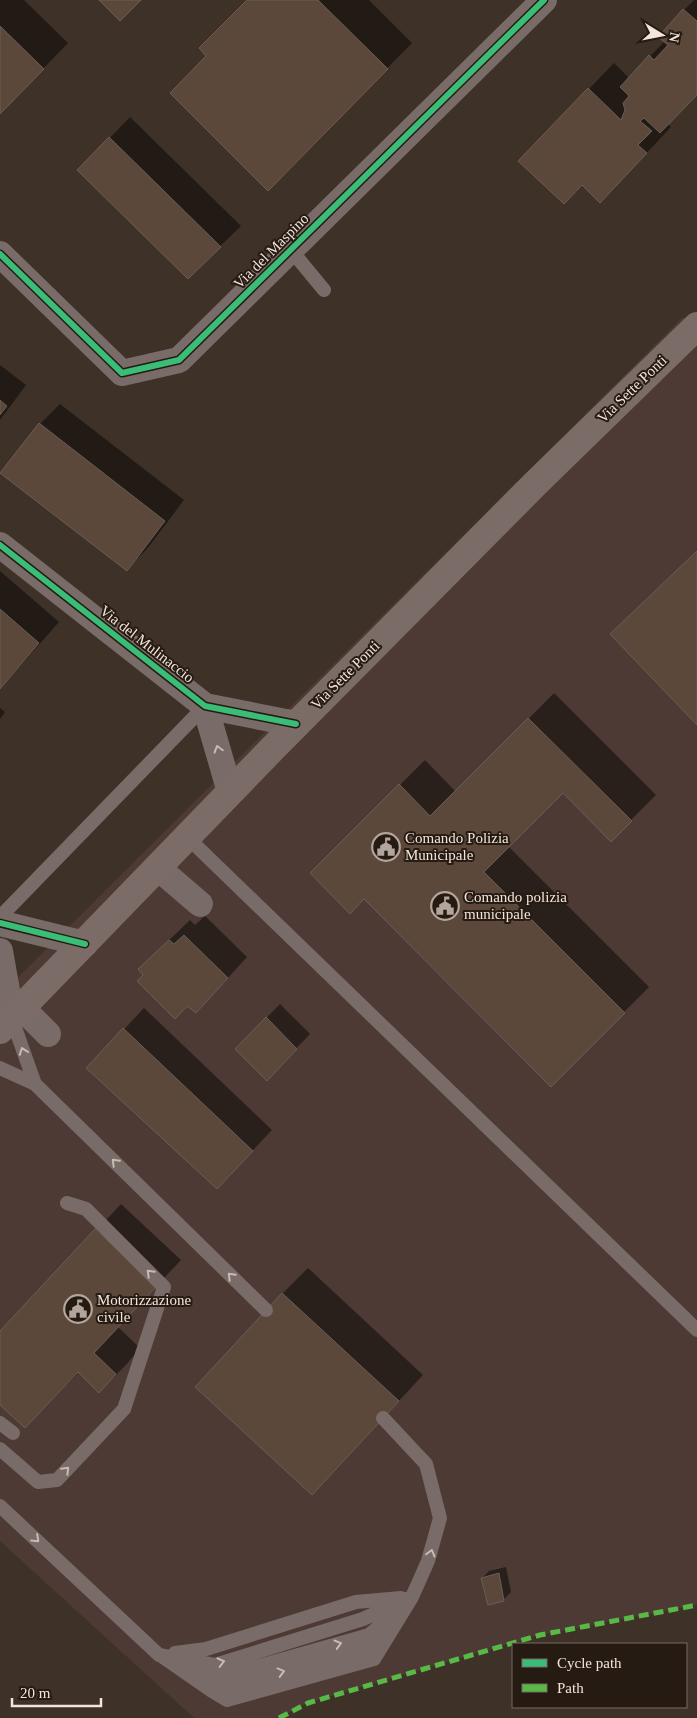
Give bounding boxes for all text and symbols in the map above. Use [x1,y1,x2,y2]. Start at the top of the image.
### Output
north arrow [637,10,687,60]
text: N [666,31,683,43]
street label: Via del Maspino [230,210,312,292]
street label: Via Sette Ponti [594,352,670,426]
street label: Via del Mulinaccio [97,602,197,686]
street label: Via Sette Ponti [308,638,382,712]
one-way arrow [213,746,223,754]
place label: Comando Polizia Municipale [405,830,509,863]
public building icon: Comando Polizia Municipale [371,832,401,862]
place label: Comando polizia municipale [464,889,567,922]
public building icon: Comando polizia municipale [430,891,460,921]
one-way arrow [19,1047,29,1056]
one-way arrow [112,1159,121,1168]
one-way arrow [146,1270,155,1279]
one-way arrow [228,1273,237,1282]
place label: Motorizzazione civile [97,1292,191,1325]
public building icon: Motorizzazione civile [63,1294,93,1324]
one-way arrow [61,1466,70,1475]
one-way arrow [30,1533,39,1542]
one-way arrow [425,1549,435,1557]
one-way arrow [333,1639,341,1649]
legend [512,1643,687,1708]
text: Cycle path [557,1655,622,1671]
one-way arrow [217,1657,226,1668]
one-way arrow [277,1667,286,1678]
scale bar [12,1676,101,1708]
text: Path [557,1680,584,1696]
text: 20 m [20,1685,51,1701]

